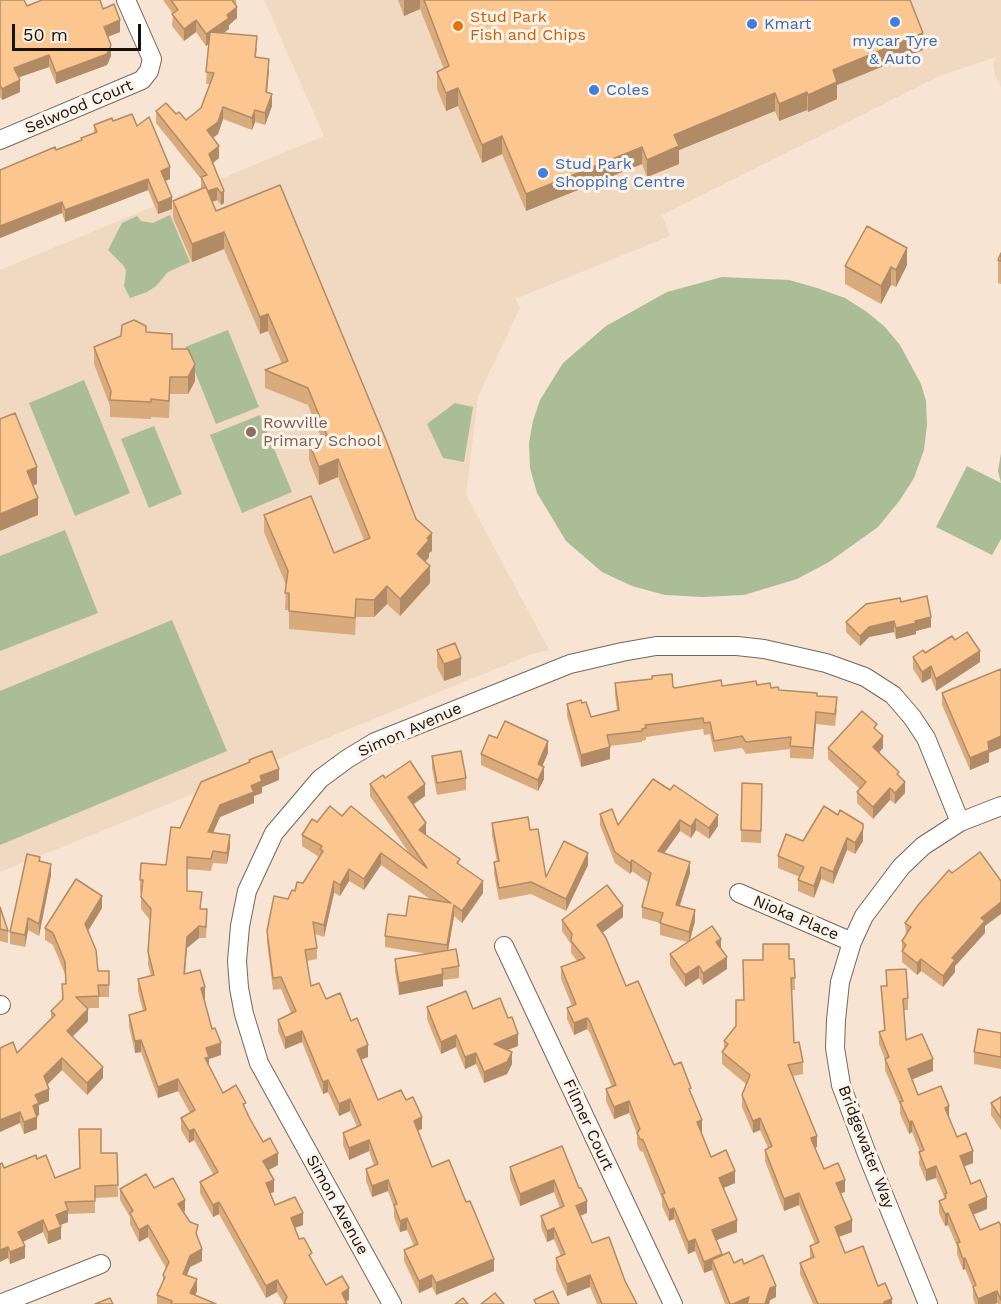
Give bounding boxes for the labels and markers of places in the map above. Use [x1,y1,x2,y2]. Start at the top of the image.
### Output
place label: Stud Park Fish and Chips [470,7,586,45]
place label: Kmart [764,14,812,34]
marker: mycar Tyre & Auto [888,15,902,29]
marker: Kmart [745,17,759,31]
marker: Stud Park Fish and Chips [451,19,465,33]
place label: mycar Tyre & Auto [852,31,938,69]
place label: Coles [606,80,649,100]
marker: Coles [587,83,601,97]
place label: Stud Park Shopping Centre [555,154,685,192]
marker: Stud Park Shopping Centre [536,166,550,180]
place label: Rowville Primary School [263,413,381,451]
marker: Rowville Primary School [244,425,258,439]

